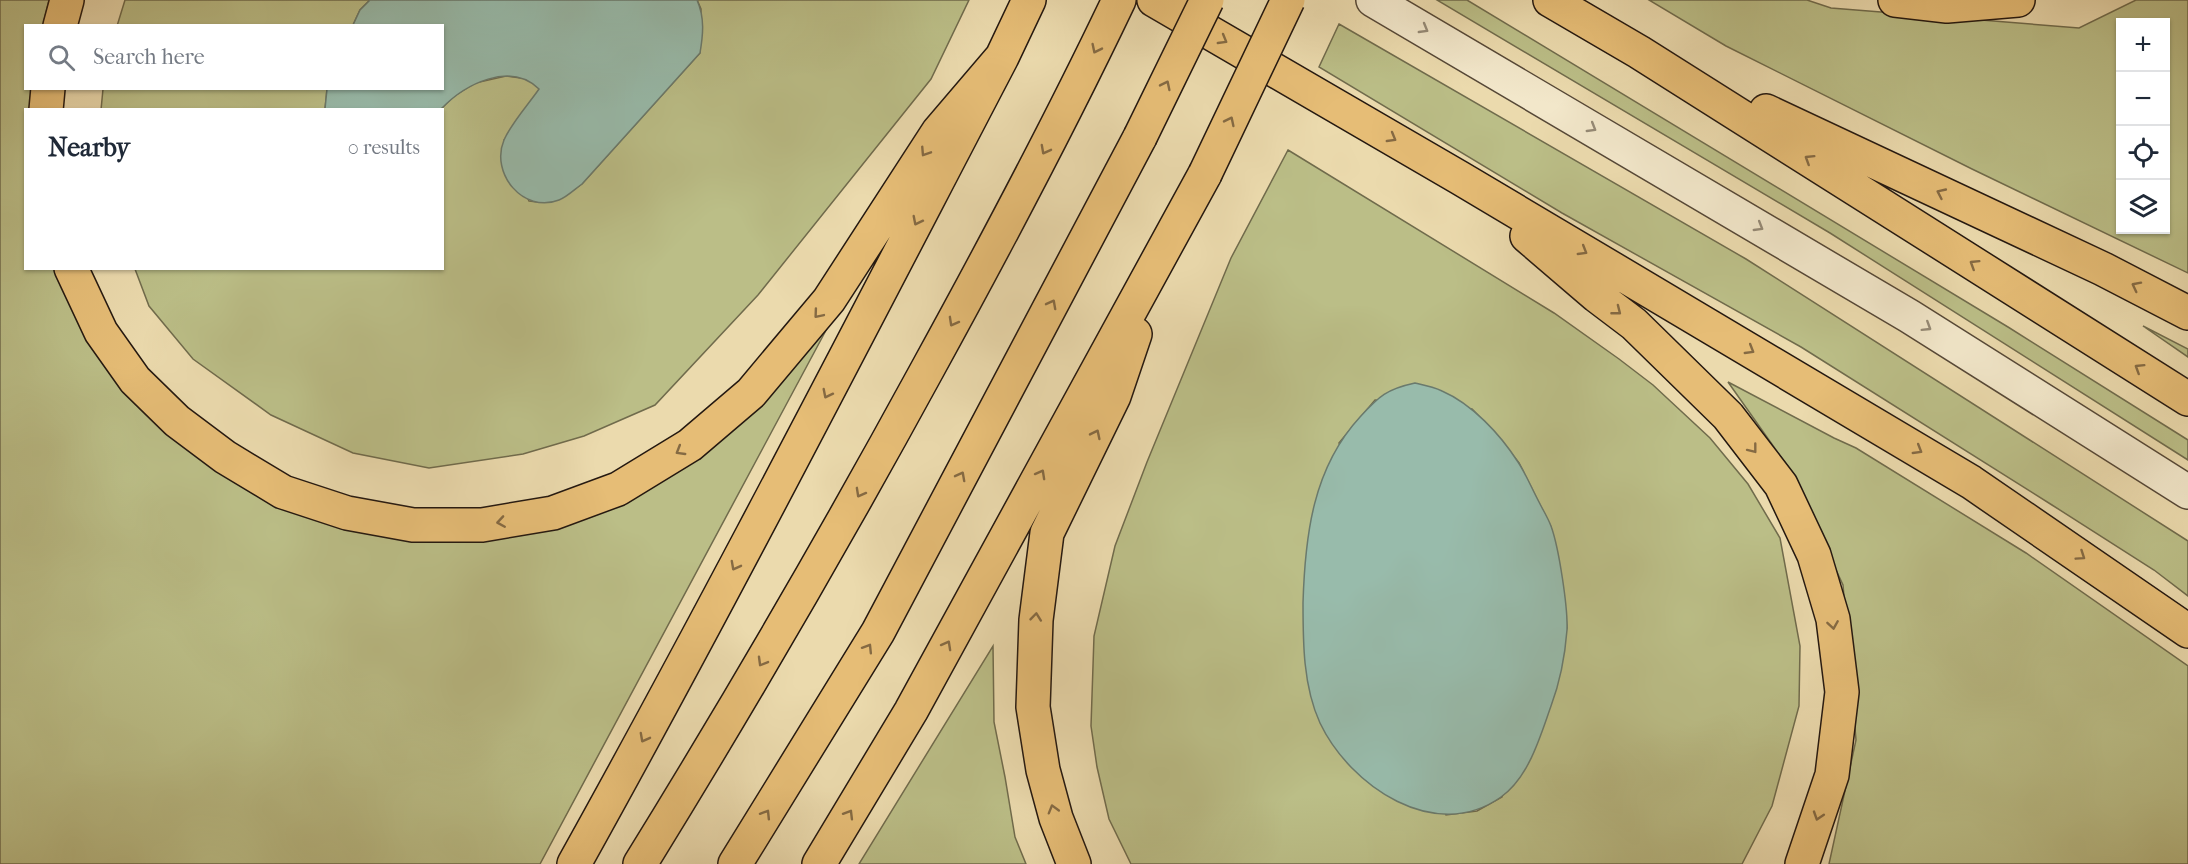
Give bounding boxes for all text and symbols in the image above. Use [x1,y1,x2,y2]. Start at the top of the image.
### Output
map controls [2116,18,2170,234]
button: + [2116,18,2170,72]
one-way arrow [1417,22,1428,33]
search box [24,24,444,90]
one-way arrow [1217,33,1227,44]
icon: search [45,41,78,74]
one-way arrow [1091,43,1103,54]
text: Search here [93,44,205,70]
button: − [2116,72,2170,126]
one-way arrow [1158,80,1170,91]
one-way arrow [1223,117,1235,128]
one-way arrow [1586,120,1596,132]
button: locate [2116,126,2170,180]
one-way arrow [1386,131,1396,142]
text: Nearby [48,132,130,163]
text: 0 results [348,136,420,159]
one-way arrow [1041,144,1052,155]
one-way arrow [922,145,933,156]
one-way arrow [1805,155,1815,167]
button: layers [2116,180,2170,234]
one-way arrow [1936,189,1947,201]
one-way arrow [912,215,924,226]
one-way arrow [1753,220,1763,232]
one-way arrow [1577,243,1587,255]
one-way arrow [1970,259,1980,271]
one-way arrow [2131,282,2142,293]
one-way arrow [1045,300,1056,310]
one-way arrow [1610,304,1621,315]
one-way arrow [814,307,825,318]
one-way arrow [949,316,960,327]
one-way arrow [1921,320,1931,332]
one-way arrow [1744,343,1754,355]
one-way arrow [2134,364,2145,375]
one-way arrow [822,388,834,399]
one-way arrow [1088,429,1100,440]
one-way arrow [676,443,686,455]
one-way arrow [1746,443,1757,454]
one-way arrow [1912,443,1922,455]
one-way arrow [1033,470,1045,481]
one-way arrow [954,472,965,483]
one-way arrow [856,487,867,498]
one-way arrow [496,515,506,528]
one-way arrow [2075,549,2086,560]
one-way arrow [731,560,742,571]
one-way arrow [1029,612,1042,621]
one-way arrow [1827,620,1839,629]
one-way arrow [940,641,951,652]
one-way arrow [861,644,873,654]
one-way arrow [758,656,769,666]
one-way arrow [640,732,651,743]
one-way arrow [1048,805,1061,815]
one-way arrow [759,810,771,820]
one-way arrow [841,810,853,820]
one-way arrow [1813,810,1826,821]

